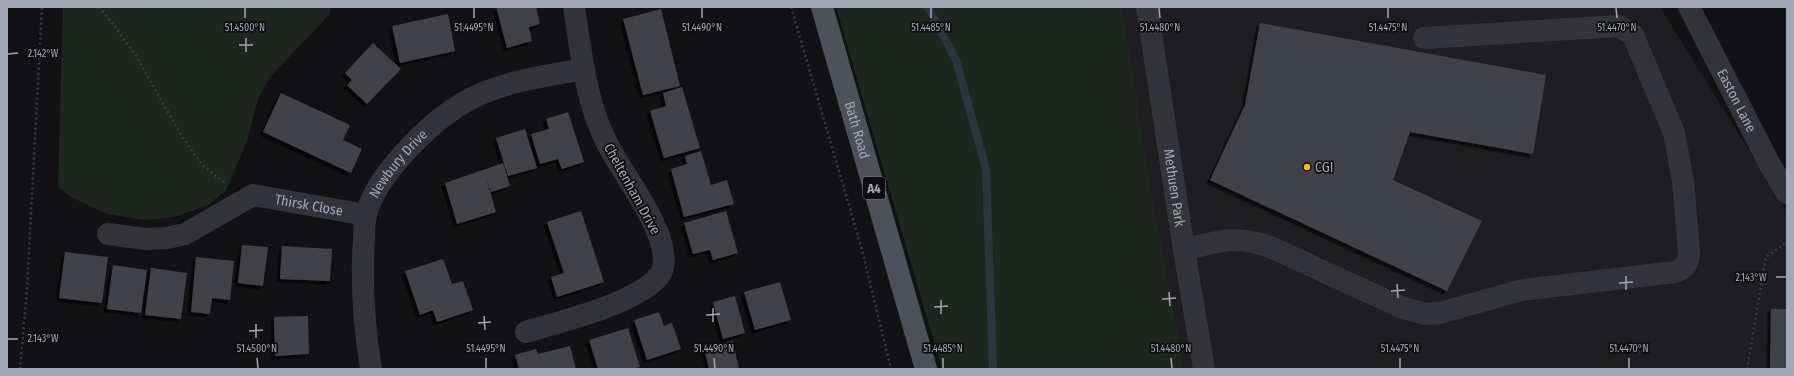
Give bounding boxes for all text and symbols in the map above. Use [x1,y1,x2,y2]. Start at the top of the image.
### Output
text: 51.4500°N [225,22,265,34]
text: 51.4495°N [454,22,494,34]
text: 51.4490°N [682,22,722,34]
text: 51.4485°N [911,22,951,34]
text: 51.4480°N [1140,22,1180,34]
text: 51.4475°N [1369,22,1407,34]
text: 51.4470°N [1597,22,1637,34]
text: 2.142°W [28,48,59,60]
street label: Easton Lane [1714,66,1760,135]
street label: Bath Road [841,99,874,161]
street label: Newbury Drive [365,126,431,201]
street label: Cheltenham Drive [600,140,664,238]
street label: Methuen Park [1160,148,1189,229]
place label: CGI [1315,159,1334,176]
marker: CGI [1302,162,1312,172]
road number: A4 [863,177,885,199]
street label: Thirsk Close [274,191,344,219]
text: 2.143°W [1736,272,1767,284]
text: 2.143°W [28,333,59,345]
text: 51.4500°N [237,343,277,355]
text: 51.4495°N [466,343,506,355]
text: 51.4490°N [694,343,734,355]
text: 51.4485°N [923,343,963,355]
text: 51.4480°N [1151,343,1191,355]
text: 51.4475°N [1381,343,1419,355]
text: 51.4470°N [1609,343,1649,355]

